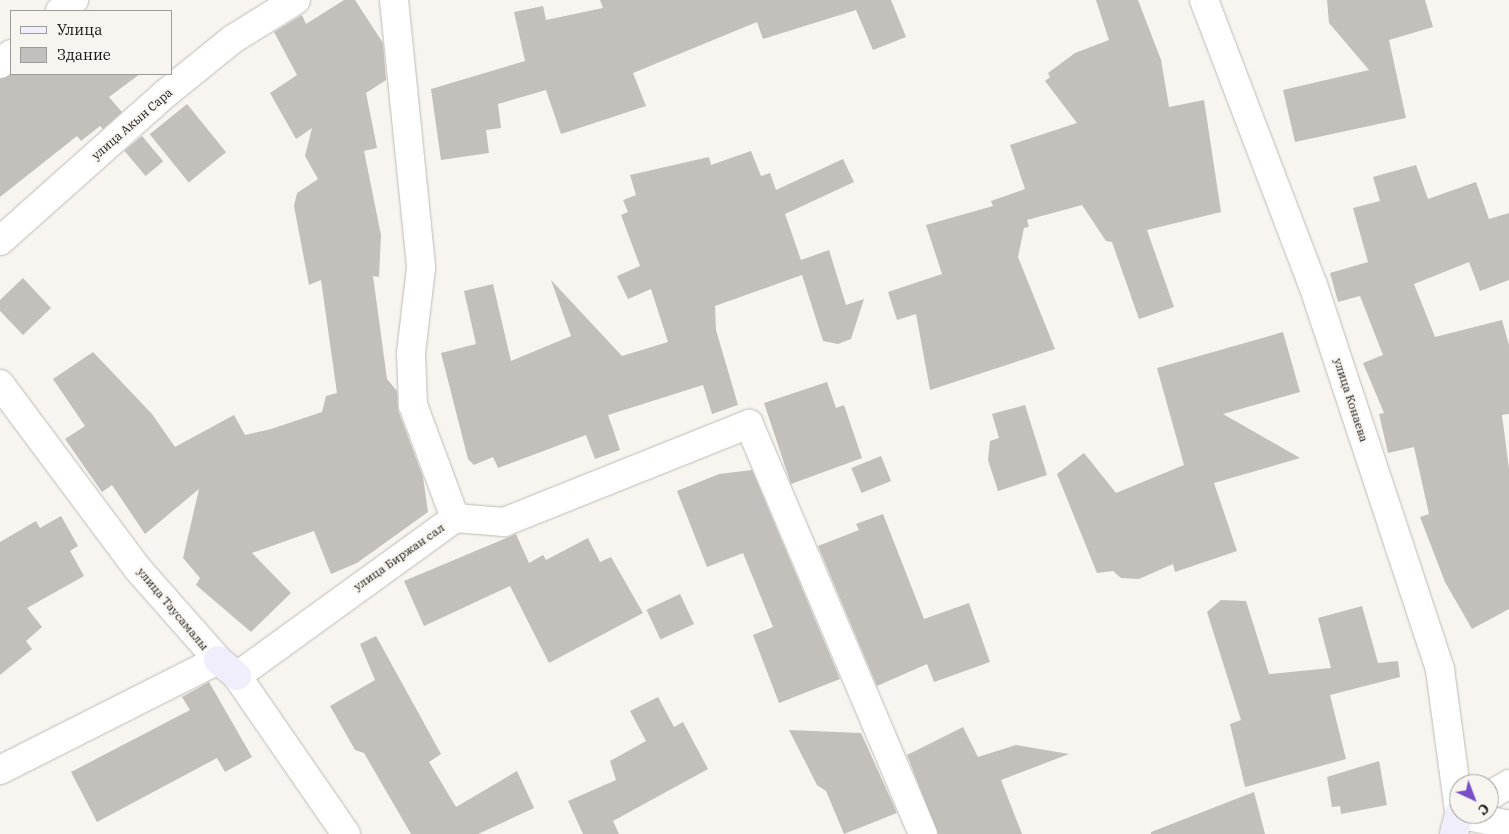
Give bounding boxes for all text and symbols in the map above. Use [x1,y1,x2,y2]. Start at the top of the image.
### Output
legend [10,10,172,75]
text: Улица [57,20,102,39]
text: Здание [57,45,111,64]
street label: улица Акын Сара [89,85,175,163]
street label: улица Конаева [1331,356,1371,444]
street label: улица Биржан сал [351,520,447,594]
street label: улица Таусамалы [134,565,212,653]
north arrow [1449,774,1499,824]
text: С [1474,799,1493,819]

